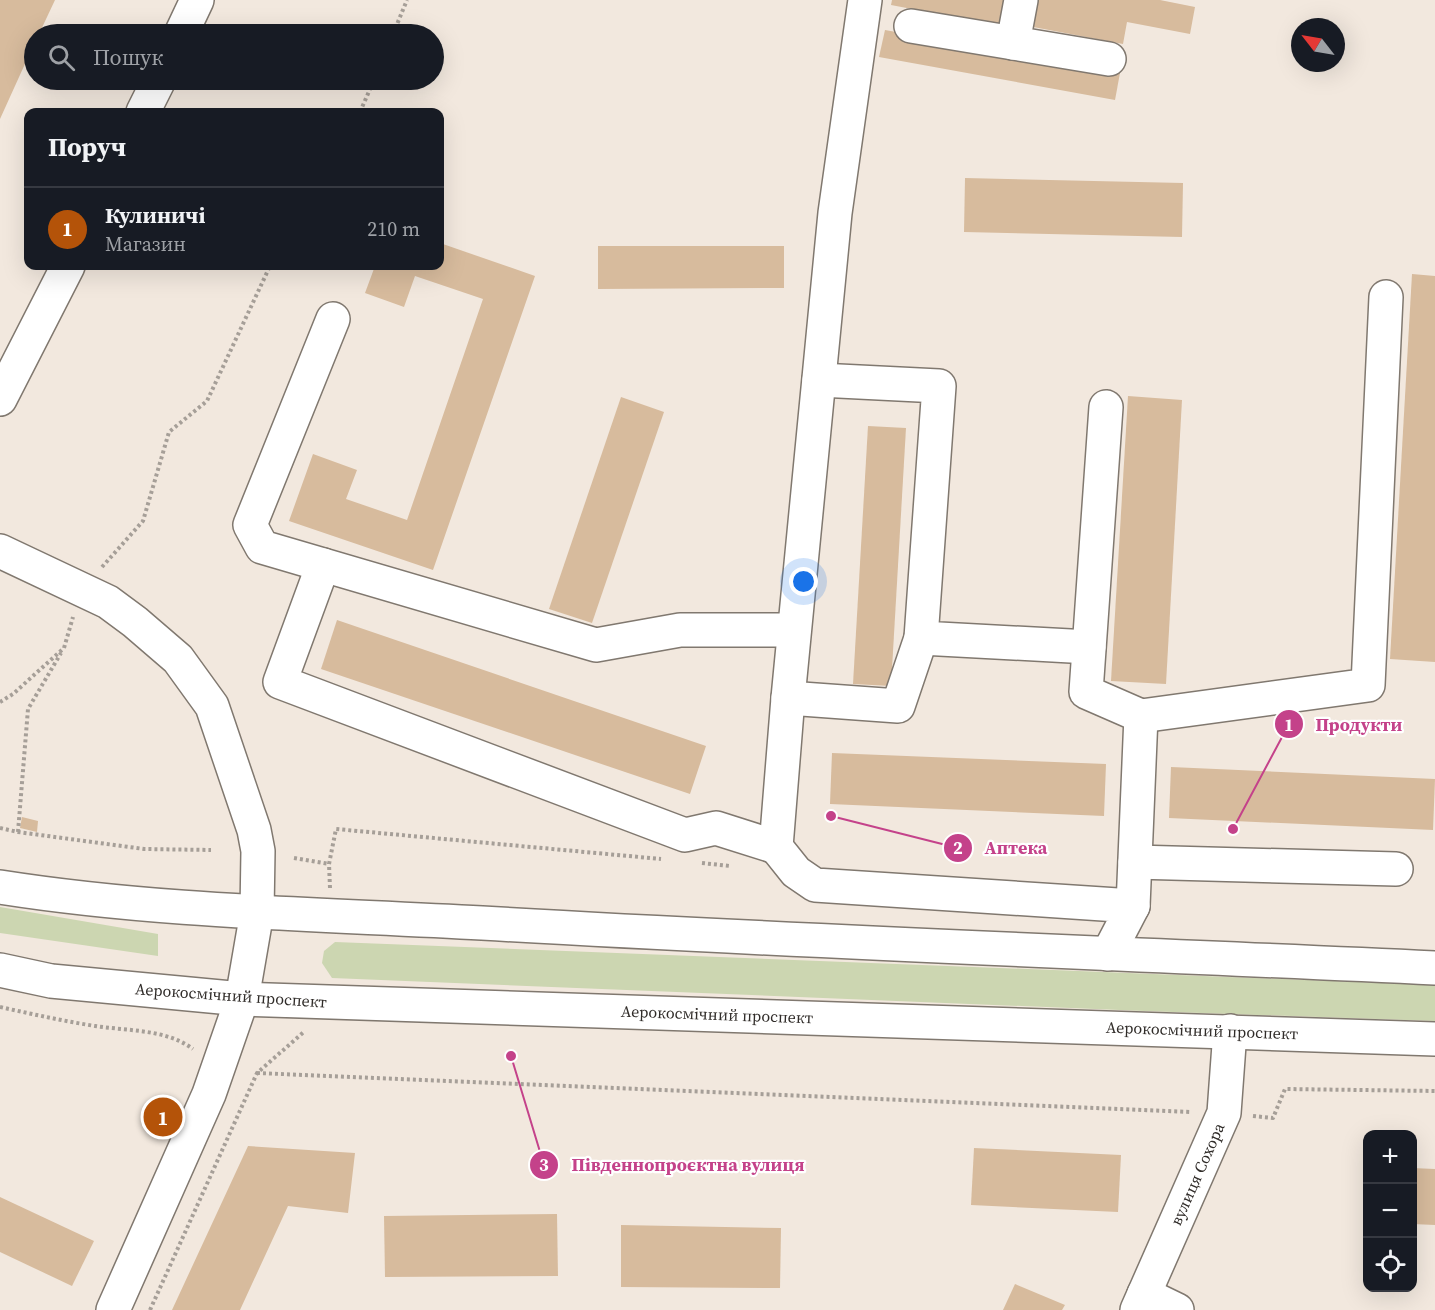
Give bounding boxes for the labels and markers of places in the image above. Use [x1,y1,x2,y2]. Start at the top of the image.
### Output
callout: Продукти [1274,706,1414,742]
callout: Аптека [943,830,1060,866]
pin: 1 [144,1094,182,1140]
callout: Південнопроєктна вулиця [529,1147,816,1183]

